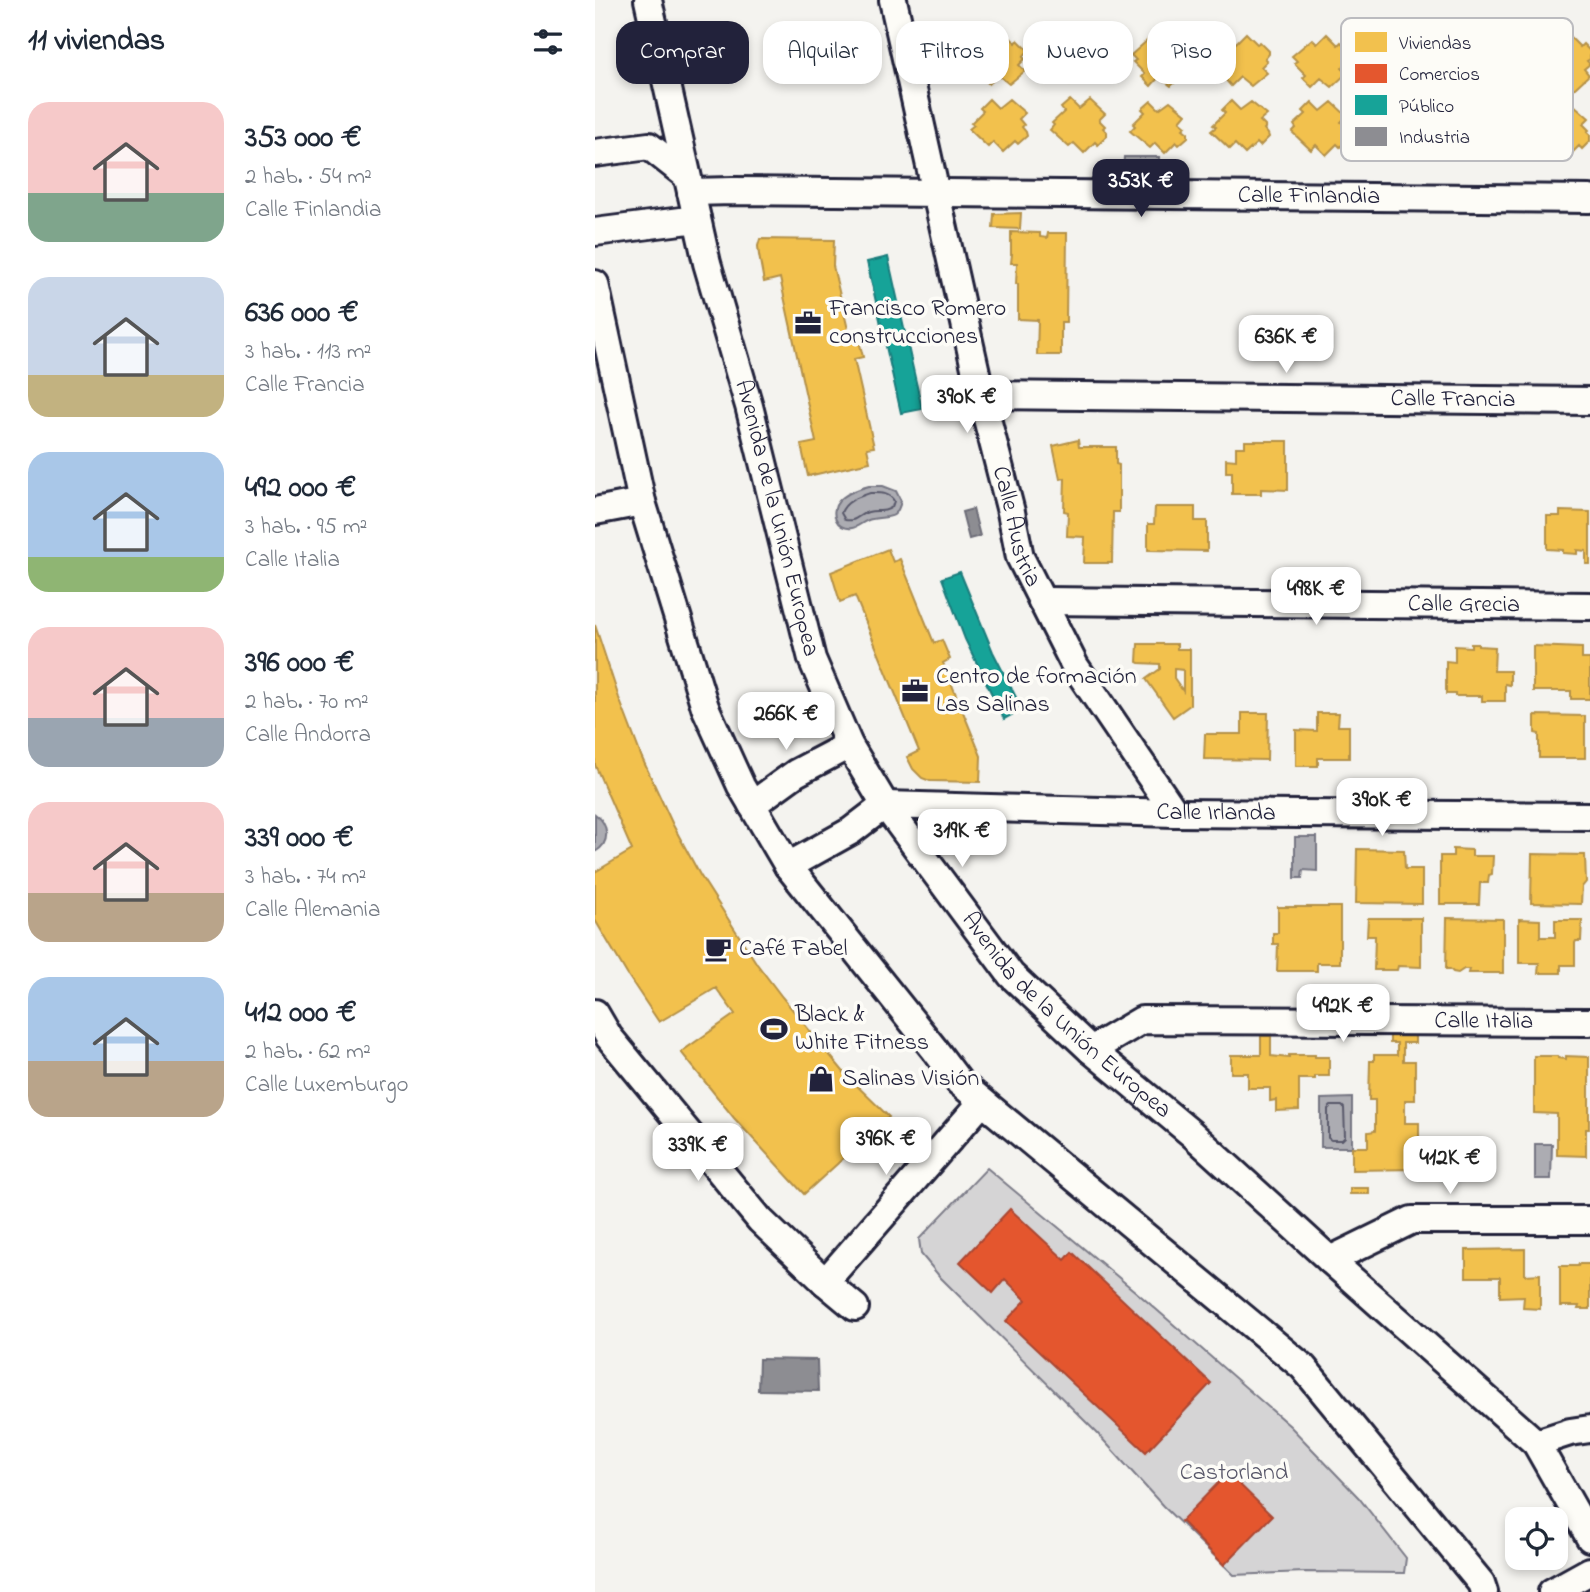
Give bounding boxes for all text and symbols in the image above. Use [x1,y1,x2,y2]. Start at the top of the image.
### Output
legend [1341,18,1573,161]
text: 11 viviendas [28,20,165,64]
chip: Comprar [616,21,749,84]
chip: Alquilar [763,21,882,84]
chip: Filtros [896,21,1009,84]
chip: Nuevo [1023,21,1133,84]
chip: Piso [1147,21,1236,84]
icon: filters [529,23,567,61]
text: Viviendas [1398,31,1472,58]
text: Comercios [1399,62,1480,89]
text: Público [1399,94,1454,121]
text: 353 000 € [245,117,362,161]
text: Industria [1399,125,1470,152]
icon: home [84,130,168,214]
pin: 353K € [1084,160,1198,219]
text: 2 hab. · 54 m² [245,161,372,194]
text: 353K € [1108,165,1174,198]
street label: Calle Finlandia [1238,178,1380,215]
text: Calle Finlandia [245,194,381,227]
text: 636 000 € [245,292,359,336]
place label: Francisco Romero construcciones [828,292,1006,355]
icon: home [84,305,168,389]
office icon: Francisco Romero construcciones [793,308,823,338]
pin: 636K € [1229,316,1343,375]
text: 636K € [1255,321,1317,354]
text: 3 hab. · 113 m² [245,336,371,369]
text: Calle Francia [245,369,365,402]
street label: Avenida de la Unión Europea [725,376,828,660]
pin: 390K € [910,376,1024,435]
text: 390K € [937,381,997,414]
street label: Calle Francia [1390,382,1516,418]
street label: Calle Austria [982,462,1050,593]
text: 492 000 € [245,467,356,511]
icon: home [84,480,168,564]
text: 3 hab. · 95 m² [245,511,367,544]
text: Calle Italia [245,544,340,577]
pin: 498K € [1259,568,1373,627]
text: 498K € [1287,573,1345,606]
street label: Calle Grecia [1408,587,1520,623]
text: 396 000 € [245,642,354,686]
icon: home [84,655,168,739]
place label: Centro de formación Las Salinas [936,660,1136,723]
office icon: Centro de formación Las Salinas [900,676,930,706]
text: 2 hab. · 70 m² [245,686,369,719]
pin: 266K € [729,692,843,752]
text: 266K € [754,698,818,731]
text: Calle Andorra [245,719,371,752]
pin: 390K € [1325,778,1439,838]
text: 390K € [1352,784,1412,817]
street label: Calle Irlanda [1156,795,1276,831]
pin: 319K € [905,810,1019,869]
text: 319K € [934,815,990,848]
text: 339 000 € [245,817,354,861]
icon: home [84,830,168,914]
text: 3 hab. · 74 m² [245,861,366,894]
text: Calle Alemania [245,894,380,927]
street label: Avenida de la Unión Europea [953,905,1179,1127]
place label: Café Fabel [739,932,848,967]
cafe icon: Café Fabel [703,934,733,964]
pin: 492K € [1286,984,1400,1044]
text: 492K € [1313,990,1373,1023]
text: 412 000 € [245,992,357,1036]
place label: Black & White Fitness [794,998,929,1061]
street label: Calle Italia [1434,1004,1533,1039]
icon: home [84,1005,168,1089]
sports icon: Black & White Fitness [759,1014,789,1044]
text: 2 hab. · 62 m² [245,1036,371,1069]
place label: Salinas Visión [842,1062,979,1097]
shop icon: Salinas Visión [806,1064,836,1094]
text: Calle Luxemburgo [245,1069,409,1102]
pin: 396K € [829,1118,943,1177]
text: 396K € [856,1123,916,1156]
pin: 339K € [641,1124,755,1183]
text: 339K € [669,1129,727,1162]
pin: 412K € [1393,1136,1507,1196]
text: 412K € [1419,1142,1481,1175]
park label: Castorland [1180,1456,1289,1491]
map controls [1505,1507,1568,1570]
button: locate [1505,1507,1568,1570]

